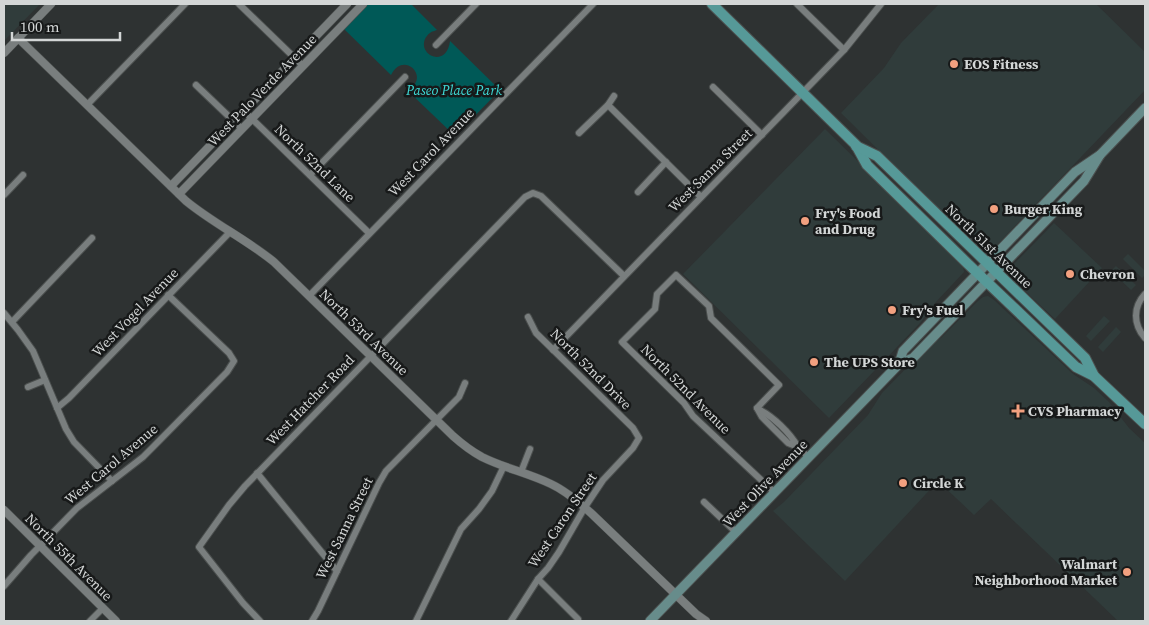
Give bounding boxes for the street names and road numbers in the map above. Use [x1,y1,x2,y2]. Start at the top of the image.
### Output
street label: West Palo Verde Avenue [203,29,321,151]
street label: West Carol Avenue [383,103,479,201]
street label: North 52nd Lane [270,119,360,207]
street label: West Sanna Street [664,123,757,216]
street label: North 51st Avenue [941,199,1037,293]
street label: West Vogel Avenue [87,263,183,361]
street label: North 53rd Avenue [315,284,413,380]
street label: North 52nd Drive [546,324,636,414]
street label: North 52nd Avenue [637,340,735,438]
street label: West Hatcher Road [261,350,359,450]
street label: West Carol Avenue [60,419,162,509]
street label: West Olive Avenue [718,435,812,531]
street label: West Caron Street [523,468,602,572]
street label: West Sanna Street [311,473,378,582]
street label: North 55th Avenue [21,509,117,605]

